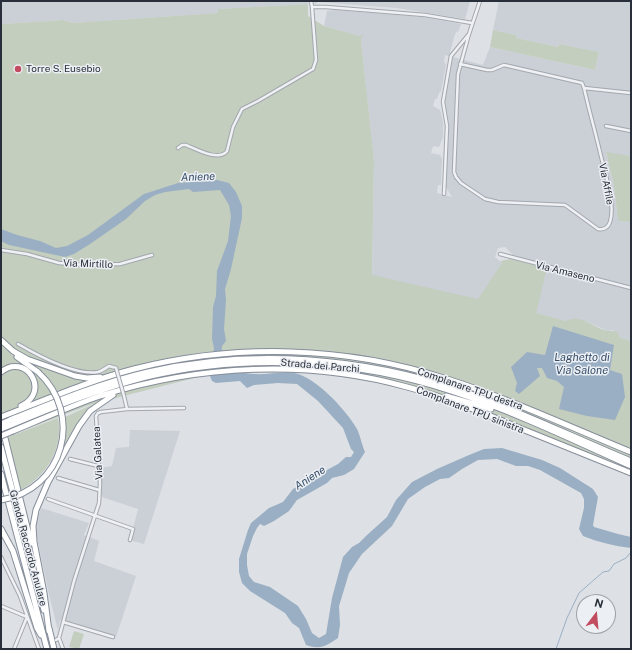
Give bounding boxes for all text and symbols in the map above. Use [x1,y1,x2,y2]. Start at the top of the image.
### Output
place label: Torre S. Eusebio [26,63,101,75]
marker: Torre S. Eusebio [13,64,23,74]
street label: Via Affile [596,162,616,206]
water label: Aniene [181,170,215,184]
street label: Via Mirtillo [63,257,113,271]
street label: Via Amaseno [534,259,596,285]
water label: Laghetto di Via Salone [554,351,610,377]
street label: Strada dei Parchi [280,357,360,375]
street label: Complanare TPU destra [416,365,524,413]
street label: Complanare TPU sinistra [414,384,526,436]
street label: Via Galatea [91,426,105,480]
water label: Aniene [292,463,328,493]
street label: Grande Raccordo Anulare [7,489,49,607]
north arrow [576,594,616,634]
text: N [593,596,605,610]

